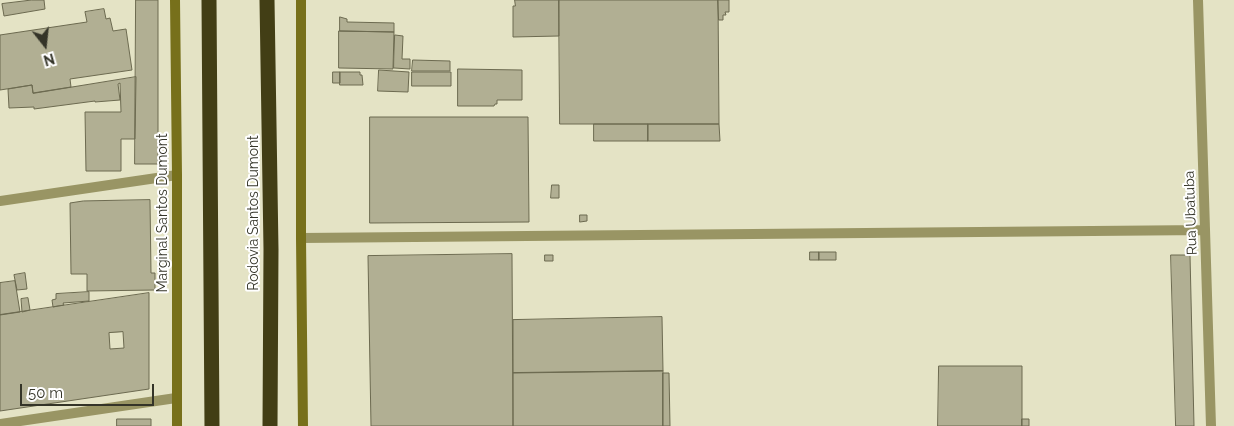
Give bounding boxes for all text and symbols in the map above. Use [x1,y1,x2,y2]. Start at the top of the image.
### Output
north arrow [20,20,70,70]
text: N [42,50,56,69]
street label: Marginal Santos Dumont [155,133,171,293]
street label: Rodovia Santos Dumont [246,135,262,291]
street label: Rua Ubatuba [1181,170,1201,256]
scale bar [22,374,156,406]
text: 50 m [28,384,63,402]

